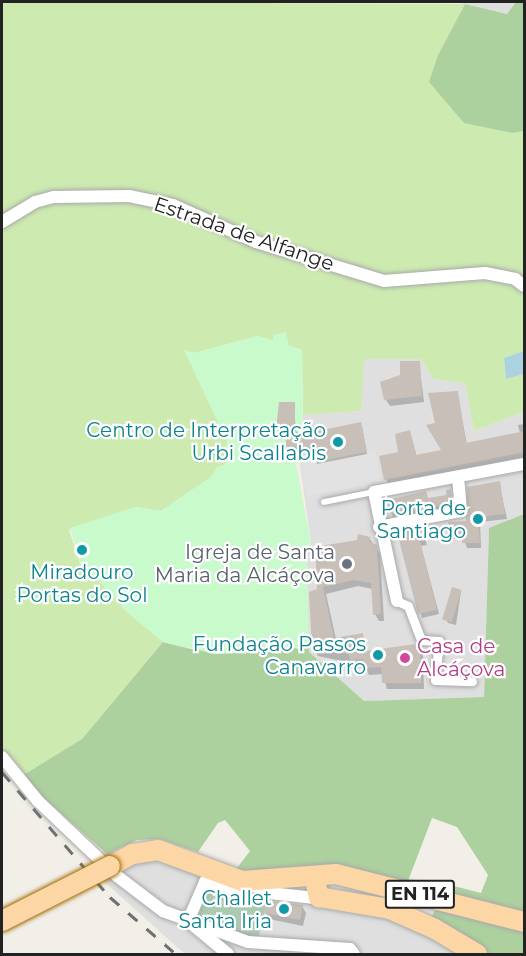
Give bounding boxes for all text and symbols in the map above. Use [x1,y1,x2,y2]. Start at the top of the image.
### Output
street label: Estrada de Alfange [151,192,337,276]
place label: Centro de Interpretação Urbi Scallabis [86,418,326,465]
marker: Centro de Interpretação Urbi Scallabis [331,435,345,449]
place label: Porta de Santiago [377,496,466,543]
marker: Porta de Santiago [471,512,485,526]
place label: Igreja de Santa Maria da Alcáçova [155,540,335,587]
marker: Miradouro Portas do Sol [75,543,89,557]
marker: Igreja de Santa Maria da Alcáçova [340,557,354,571]
place label: Miradouro Portas do Sol [16,560,148,607]
place label: Fundação Passos Canavarro [193,632,366,679]
place label: Casa de Alcáçova [417,634,505,681]
marker: Fundação Passos Canavarro [371,648,385,662]
marker: Casa de Alcáçova [398,651,412,665]
road number: EN 114 [384,879,456,909]
place label: Challet Santa Iria [179,886,272,933]
marker: Challet Santa Iria [277,902,291,916]

